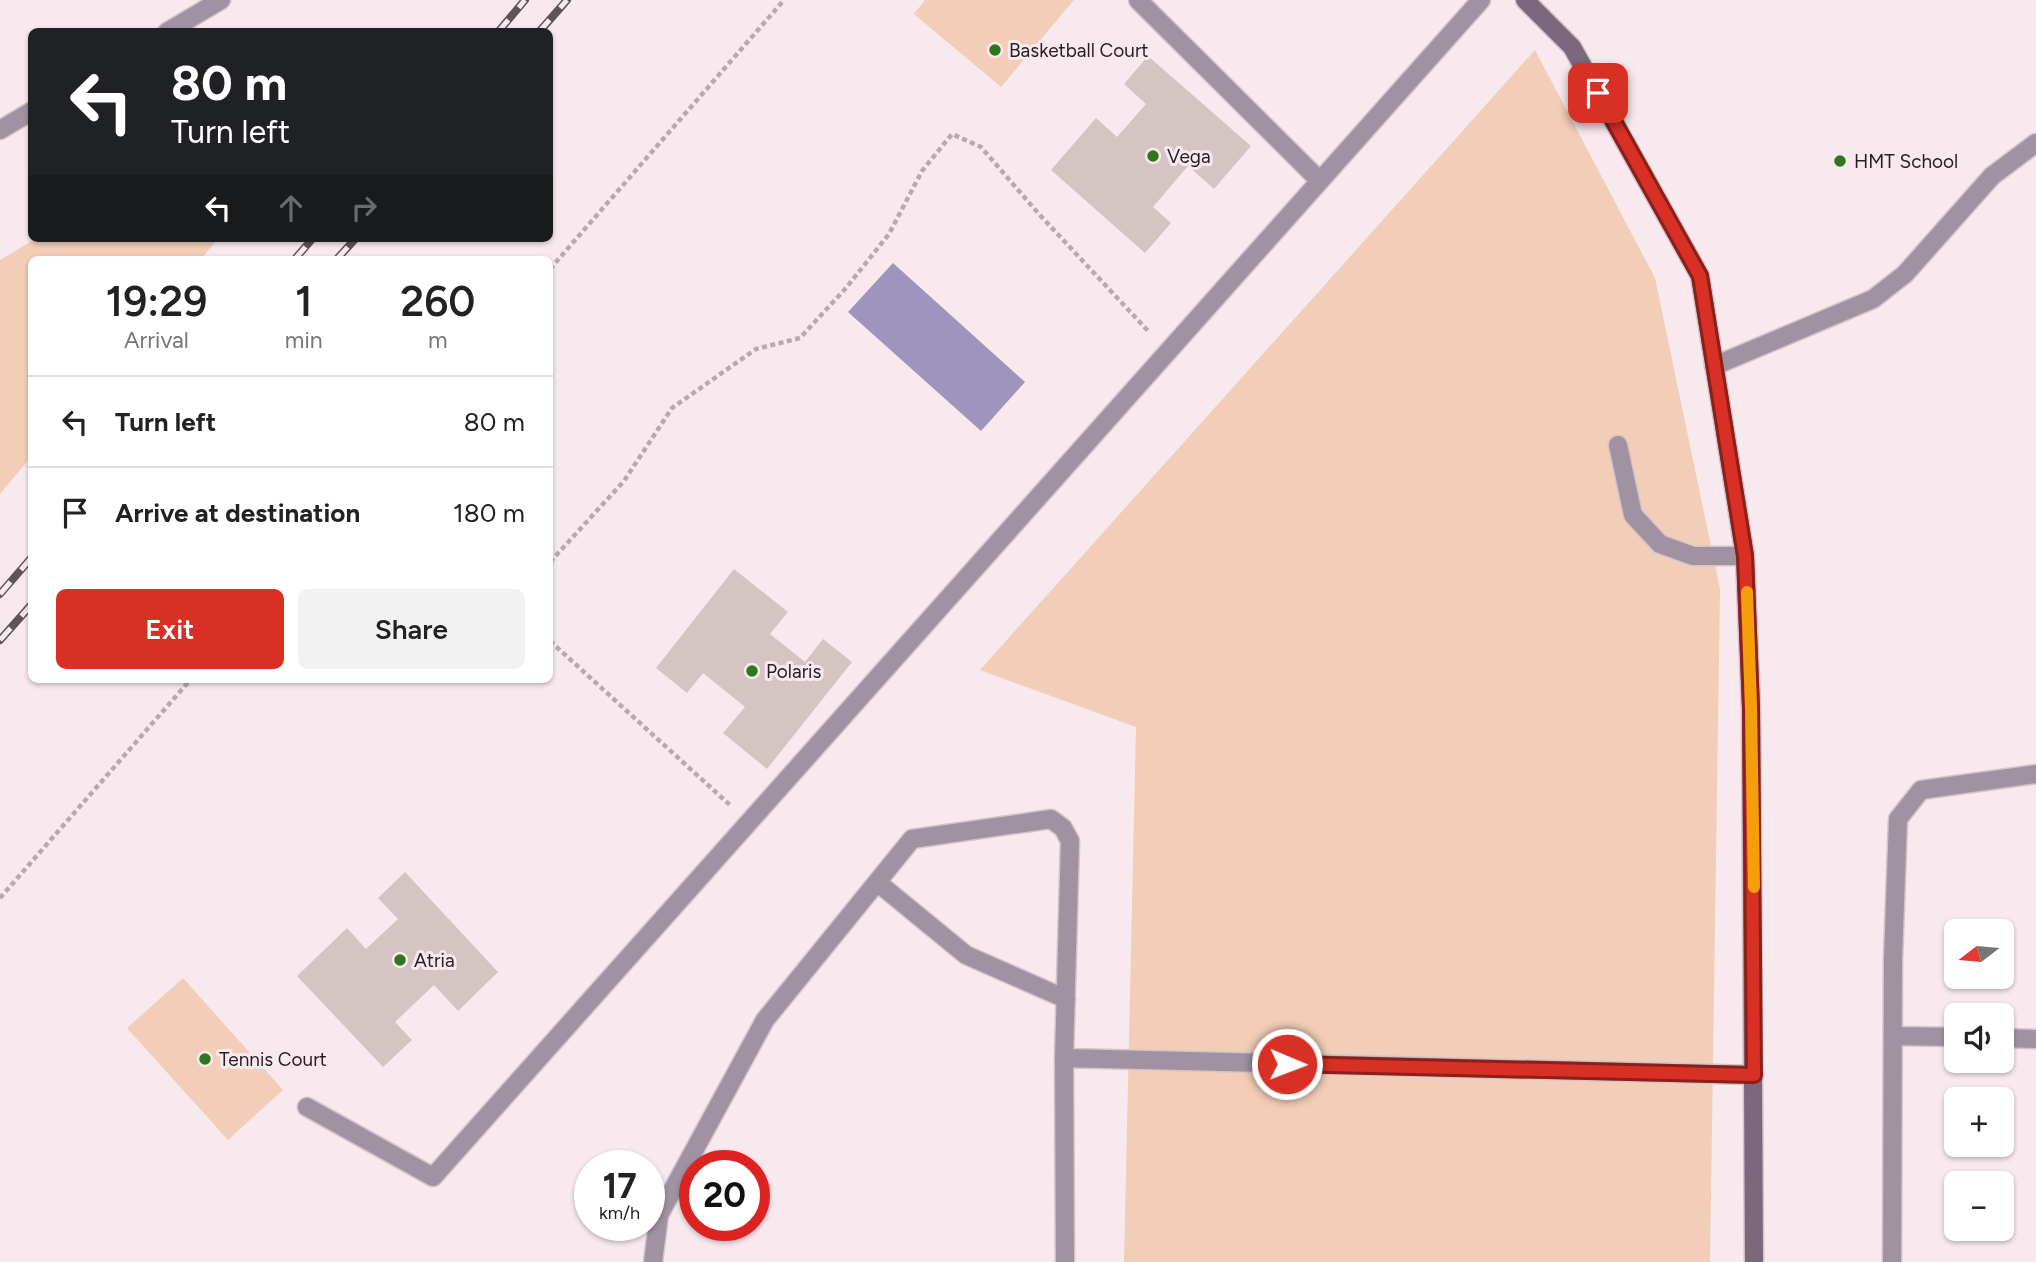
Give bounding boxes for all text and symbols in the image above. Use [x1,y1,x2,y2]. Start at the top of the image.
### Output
place label: Basketball Court [1009,39,1149,62]
marker: Basketball Court [987,42,1003,58]
text: 80 m [171,53,287,112]
icon: left [56,56,147,147]
pin [1568,63,1628,123]
icon: arrive [1579,74,1617,112]
text: Turn left [171,113,290,151]
place label: Vega [1167,145,1211,168]
marker: Vega [1145,148,1161,164]
place label: HMT School [1854,150,1958,173]
marker: HMT School [1832,153,1848,169]
icon: left [199,189,237,227]
icon: ahead [272,189,310,227]
icon: right [345,189,383,227]
text: 19:29 [106,276,207,327]
text: 1 [295,276,313,327]
text: 260 [400,276,475,327]
text: Arrival [124,326,189,354]
text: min [285,326,323,354]
text: m [428,326,448,354]
icon: left [56,403,94,441]
text: Turn left [115,406,216,438]
text: 80 m [464,406,525,438]
icon: arrive [56,494,94,532]
text: Arrive at destination [115,497,360,529]
text: 180 m [453,497,525,529]
button: Exit [56,589,284,669]
button: Share [298,589,525,669]
place label: Polaris [766,660,822,683]
marker: Polaris [744,663,760,679]
north arrow [1944,919,2014,989]
map controls [1944,919,2014,1241]
place label: Atria [414,949,455,972]
marker: Atria [392,952,408,968]
button: sound [1944,1003,2014,1073]
position arrow [1250,1027,1324,1101]
place label: Tennis Court [219,1048,327,1071]
marker: Tennis Court [197,1051,213,1067]
button: + [1944,1087,2014,1157]
speed limit sign: 20 [679,1150,770,1241]
text: 17 [602,1165,637,1207]
button: − [1944,1171,2014,1241]
text: km/h [599,1202,640,1224]

